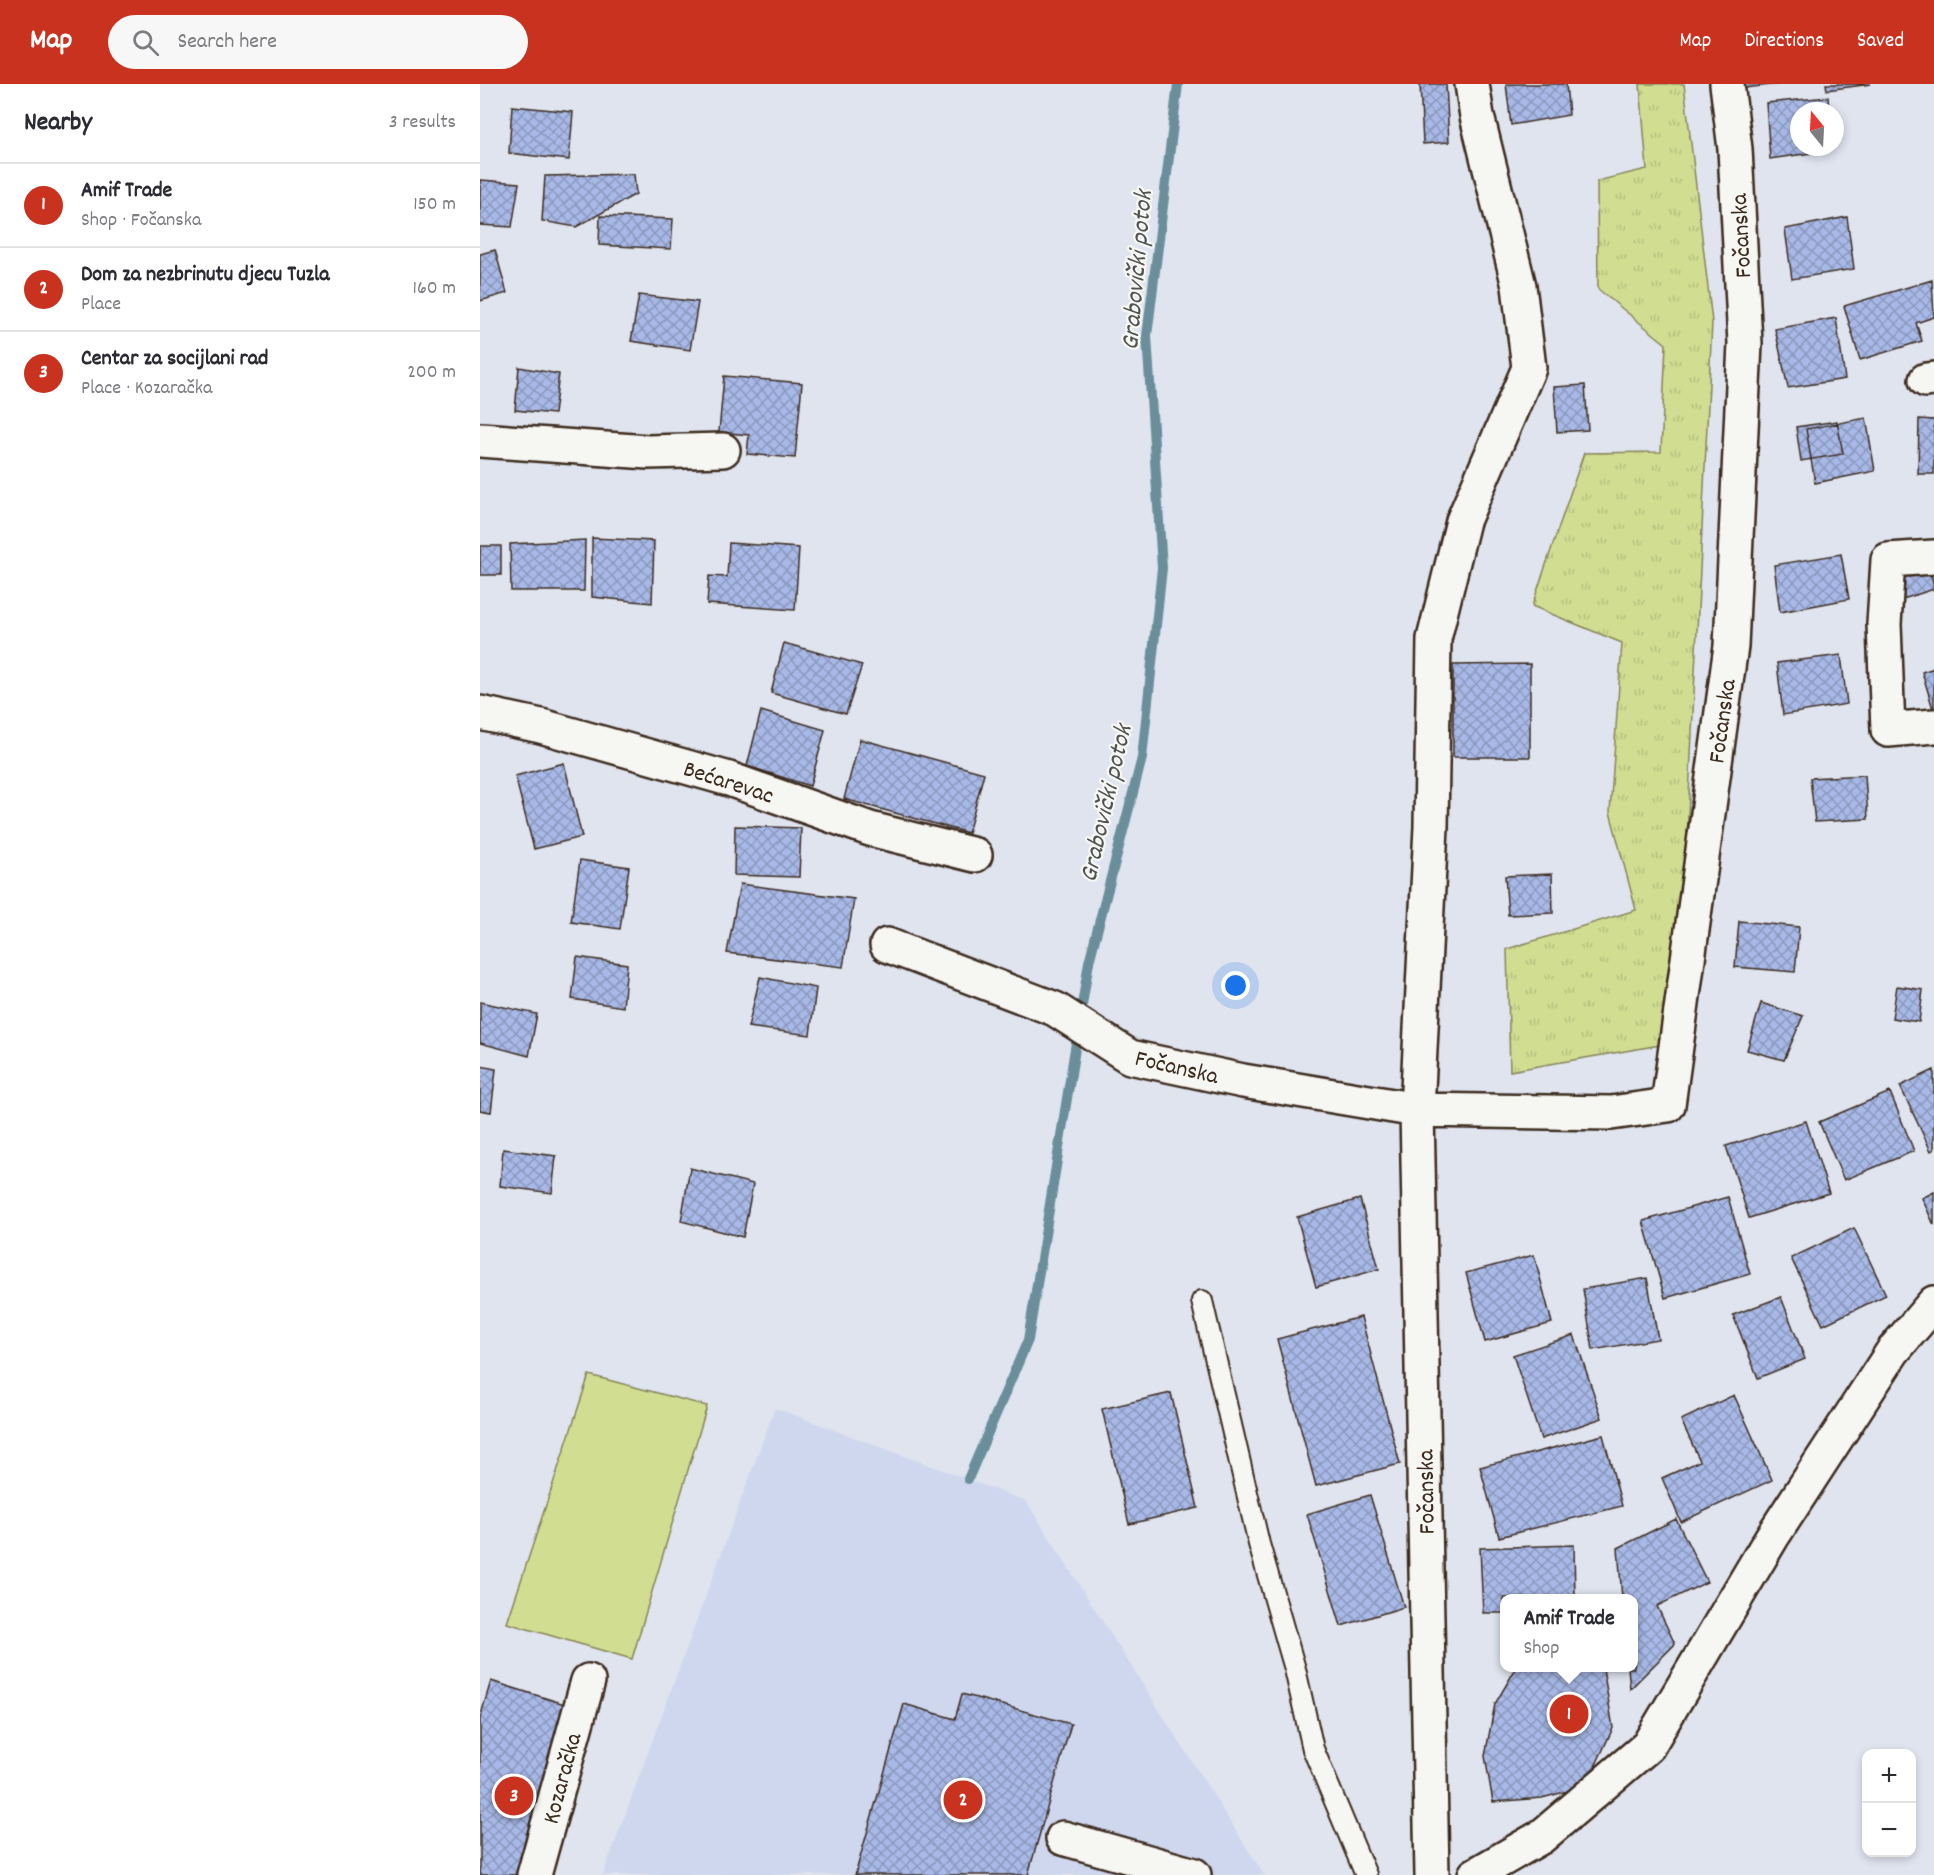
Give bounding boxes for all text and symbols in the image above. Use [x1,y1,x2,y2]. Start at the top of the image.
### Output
search box [108,15,528,69]
text: Map [30,22,72,62]
icon: search [129,26,162,59]
text: Search here [177,27,277,58]
text: Map [1680,27,1711,57]
text: Directions [1744,27,1824,57]
text: Saved [1857,27,1904,57]
north arrow [1790,102,1844,156]
text: Nearby [24,105,92,142]
text: 3 results [389,109,456,137]
text: Amif Trade [81,176,172,207]
water label: Grabovički potok [1113,186,1164,352]
text: 1 [41,191,46,219]
text: 150 m [413,191,456,219]
street label: Fočanska [1724,192,1762,279]
text: Shop · Fočanska [81,207,201,235]
text: Dom za nezbrinutu djecu Tuzla [81,260,330,291]
text: 2 [39,275,48,303]
text: 160 m [413,275,456,303]
text: Place [81,291,121,319]
text: Centar za socijlani rad [81,344,268,375]
text: 3 [39,359,48,387]
text: 200 m [407,359,456,387]
text: Place · Kozaračka [81,375,212,403]
street label: Fočanska [1701,676,1747,766]
water label: Grabovički potok [1071,719,1144,886]
street label: Bećarevac [678,753,778,814]
your location [1221,971,1250,1000]
street label: Fočanska [1131,1043,1222,1095]
street label: Fočanska [1410,1449,1446,1535]
popup [1500,1594,1638,1672]
text: Amif Trade [1523,1604,1615,1635]
text: Shop [1523,1635,1560,1663]
pin: 1 [1550,1692,1588,1736]
street label: Kozaračka [535,1729,593,1828]
map controls [1862,1749,1916,1857]
button: + [1862,1749,1916,1803]
pin: 3 [495,1774,534,1818]
pin: 2 [944,1778,982,1822]
button: − [1862,1803,1916,1857]

